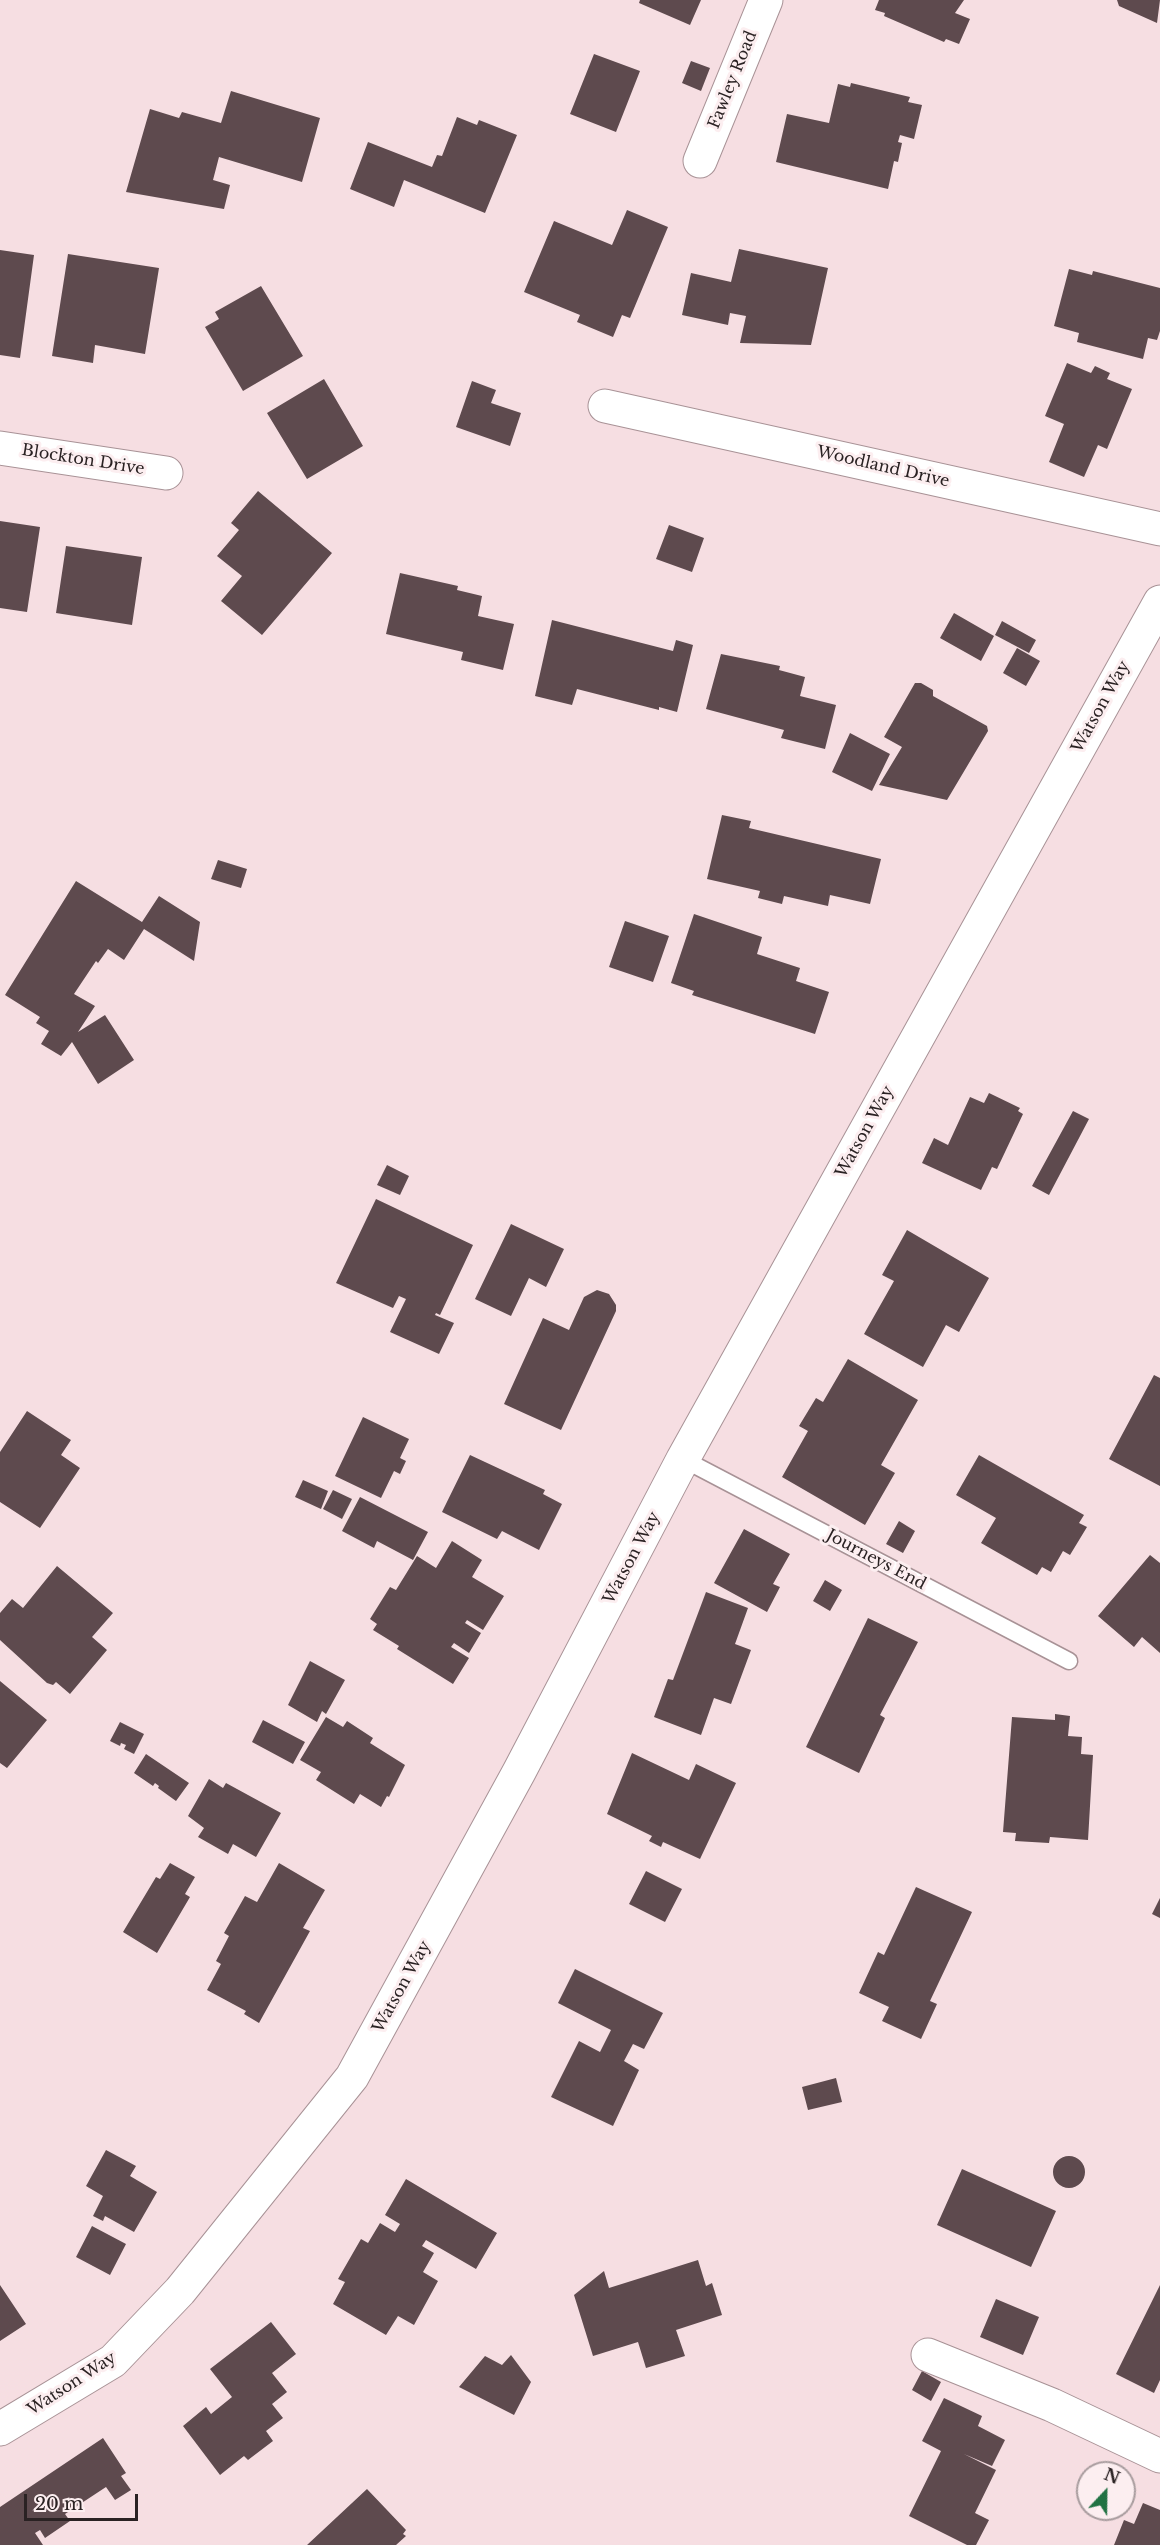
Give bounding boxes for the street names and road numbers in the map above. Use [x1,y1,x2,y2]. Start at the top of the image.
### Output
street label: Fawley Road [705,28,761,132]
street label: Blockton Drive [20,441,146,479]
street label: Woodland Drive [815,442,951,492]
street label: Watson Way [1068,658,1134,756]
street label: Watson Way [832,1083,898,1181]
street label: Watson Way [600,1509,664,1607]
street label: Journeys End [823,1526,929,1594]
street label: Watson Way [369,1938,435,2036]
street label: Watson Way [24,2348,120,2420]

